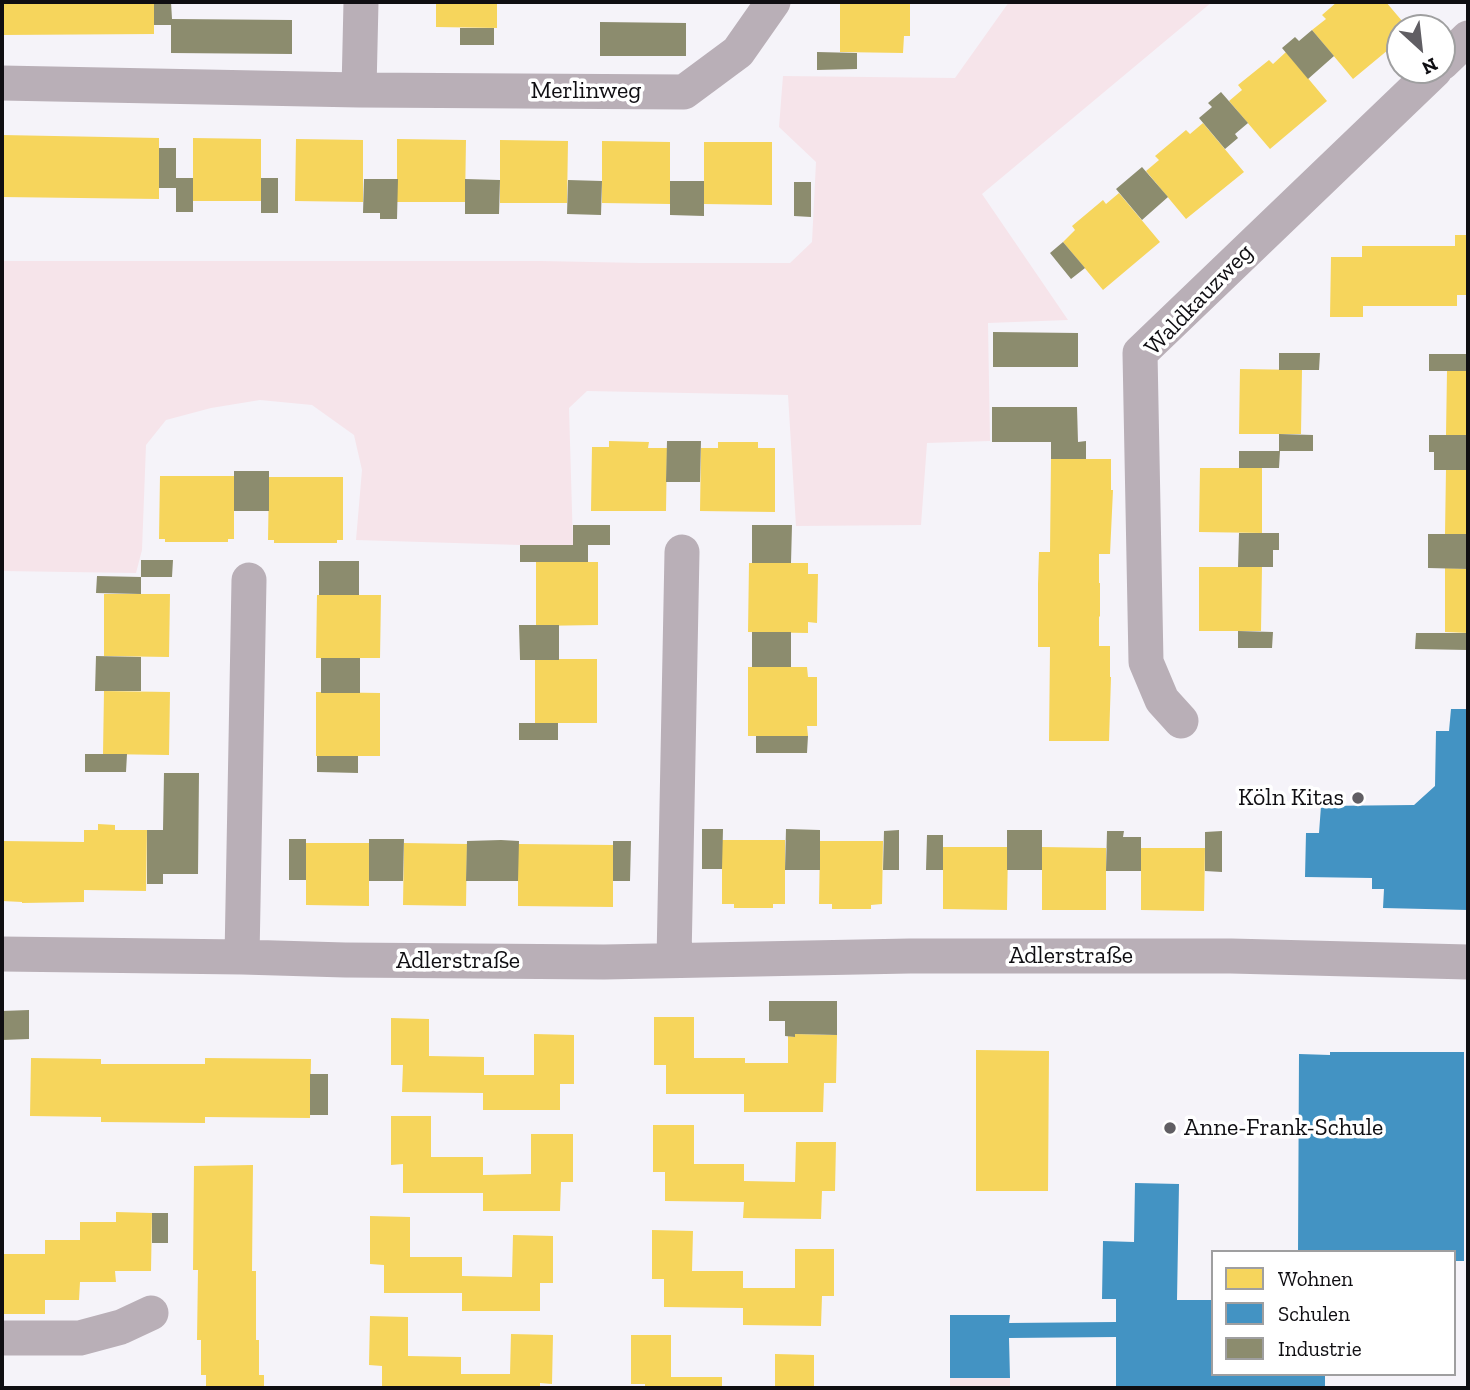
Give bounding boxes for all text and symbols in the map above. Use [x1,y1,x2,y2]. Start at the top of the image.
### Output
north arrow [1386,14,1456,84]
text: N [1418,53,1442,80]
street label: Merlinweg [531,77,641,105]
street label: Waldkauzweg [1139,238,1259,362]
place label: Köln Kitas [1238,784,1344,812]
marker: Köln Kitas [1350,790,1366,806]
street label: Adlerstraße [1009,942,1133,970]
street label: Adlerstraße [396,947,520,975]
place label: Anne-Frank-Schule [1184,1114,1383,1142]
marker: Anne-Frank-Schule [1162,1120,1178,1136]
legend [1211,1250,1456,1376]
text: Wohnen [1278,1266,1353,1291]
text: Schulen [1278,1301,1350,1326]
text: Industrie [1278,1336,1362,1361]

